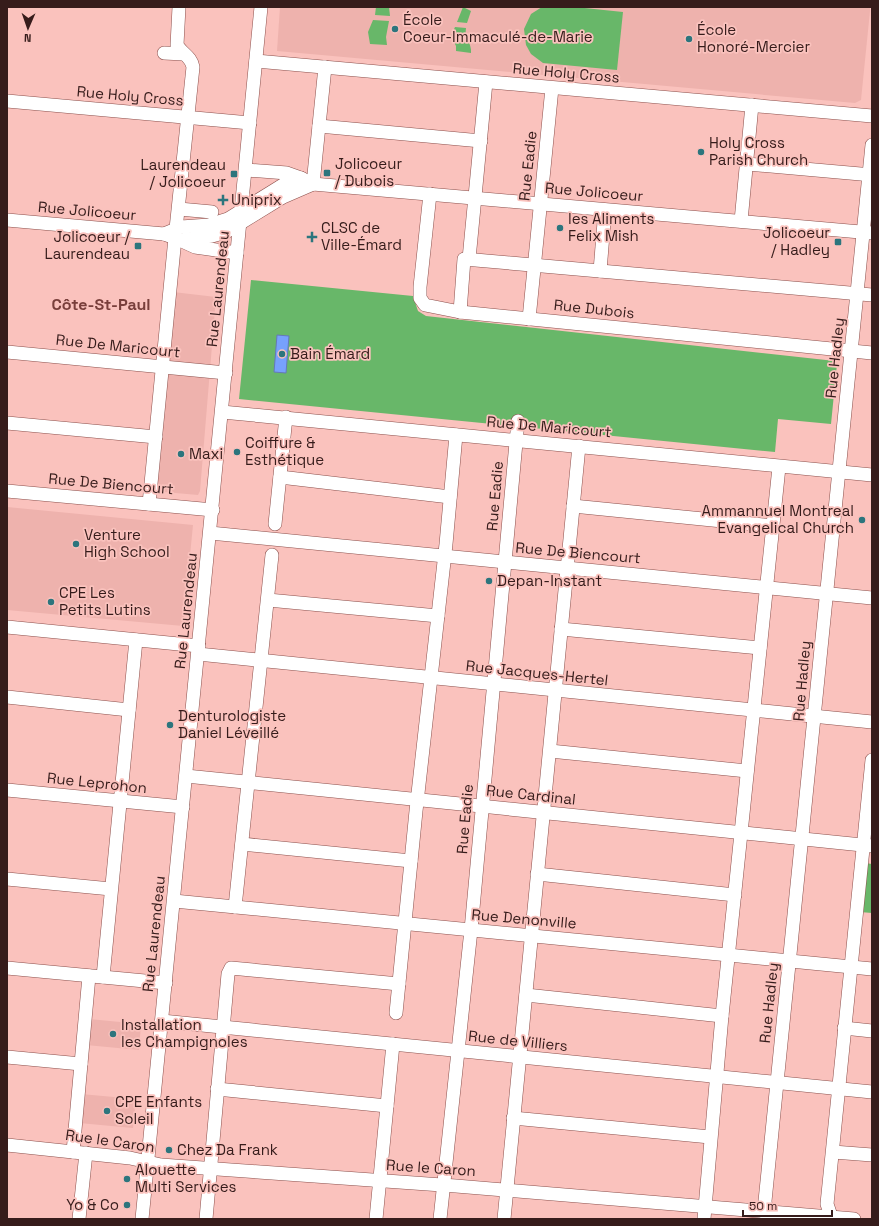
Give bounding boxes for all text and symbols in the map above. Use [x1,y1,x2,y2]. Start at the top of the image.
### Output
north arrow [8,8,48,48]
place label: École Coeur-Immaculé-de-Marie [403,10,593,46]
place label: École Honoré-Mercier [697,20,810,56]
marker: École Coeur-Immaculé-de-Marie [390,24,400,34]
text: N [24,31,32,45]
marker: École Honoré-Mercier [684,34,694,44]
street label: Rue Holy Cross [512,58,620,87]
street label: Rue Holy Cross [76,81,184,110]
street label: Rue Eadie [514,130,541,202]
place label: Holy Cross Parish Church [709,133,808,169]
marker: Holy Cross Parish Church [696,147,706,157]
place label: Jolicoeur / Dubois [335,154,402,190]
place label: Laurendeau / Jolicoeur [141,155,226,191]
marker: Jolicoeur / Dubois [322,168,332,178]
marker: Laurendeau / Jolicoeur [229,169,239,179]
street label: Rue Jolicoeur [544,178,644,205]
place label: Uniprix [231,190,282,209]
marker: Uniprix [218,195,228,205]
street label: Rue Jolicoeur [37,197,137,224]
place label: les Aliments Felix Mish [568,209,655,245]
place label: CLSC de Ville-Émard [321,218,402,254]
marker: les Aliments Felix Mish [555,223,565,233]
place label: Jolicoeur / Hadley [763,223,830,259]
place label: Jolicoeur / Laurendeau [45,227,130,263]
street label: Rue Laurendeau [202,230,233,348]
marker: CLSC de Ville-Émard [306,231,318,243]
marker: Jolicoeur / Hadley [833,237,843,247]
marker: Jolicoeur / Laurendeau [133,241,143,251]
district label: Côte-St-Paul [51,294,151,315]
street label: Rue Dubois [553,295,635,322]
street label: Rue Hadley [821,317,848,399]
street label: Rue De Maricourt [55,330,181,361]
place label: Bain Émard [290,344,370,363]
marker: Bain Émard [277,349,287,359]
street label: Rue De Maricourt [486,412,612,441]
place label: Coiffure & Esthétique [245,433,324,469]
place label: Maxi [189,444,223,463]
marker: Coiffure & Esthétique [232,447,242,457]
marker: Maxi [176,449,186,459]
street label: Rue Eadie [482,460,507,532]
street label: Rue De Biencourt [48,469,175,498]
place label: Ammannuel Montreal Evangelical Church [702,501,854,537]
marker: Ammannuel Montreal Evangelical Church [857,515,867,525]
place label: Venture High School [84,525,170,561]
street label: Rue De Biencourt [515,538,642,567]
marker: Venture High School [71,539,81,549]
street label: Rue Laurendeau [170,552,201,670]
place label: Depan-Instant [497,571,602,590]
marker: Depan-Instant [484,576,494,586]
place label: CPE Les Petits Lutins [59,583,151,619]
marker: CPE Les Petits Lutins [46,597,56,607]
street label: Rue Hadley [789,640,814,722]
street label: Rue Jacques-Hertel [465,656,609,689]
place label: Denturologiste Daniel Léveillé [178,706,286,742]
marker: Denturologiste Daniel Léveillé [165,720,175,730]
street label: Rue Leprohon [46,768,148,797]
street label: Rue Cardinal [485,780,577,809]
street label: Rue Eadie [452,783,477,855]
street label: Rue Laurendeau [138,875,169,993]
street label: Rue Denonville [471,904,578,933]
street label: Rue Hadley [755,962,782,1044]
place label: Installation les Champignoles [121,1015,248,1051]
street label: Rue de Villiers [467,1026,569,1055]
marker: Installation les Champignoles [108,1029,118,1039]
place label: CPE Enfants Soleil [115,1092,202,1128]
marker: CPE Enfants Soleil [102,1106,112,1116]
street label: Rue le Caron [64,1125,156,1156]
place label: Chez Da Frank [177,1140,278,1159]
marker: Chez Da Frank [164,1145,174,1155]
street label: Rue le Caron [386,1155,477,1180]
place label: Alouette Multi Services [135,1160,237,1196]
marker: Alouette Multi Services [122,1174,132,1184]
scale bar [743,1192,832,1218]
place label: Yo & Co [66,1195,119,1214]
text: 50 m [749,1198,777,1214]
marker: Yo & Co [122,1200,132,1210]

